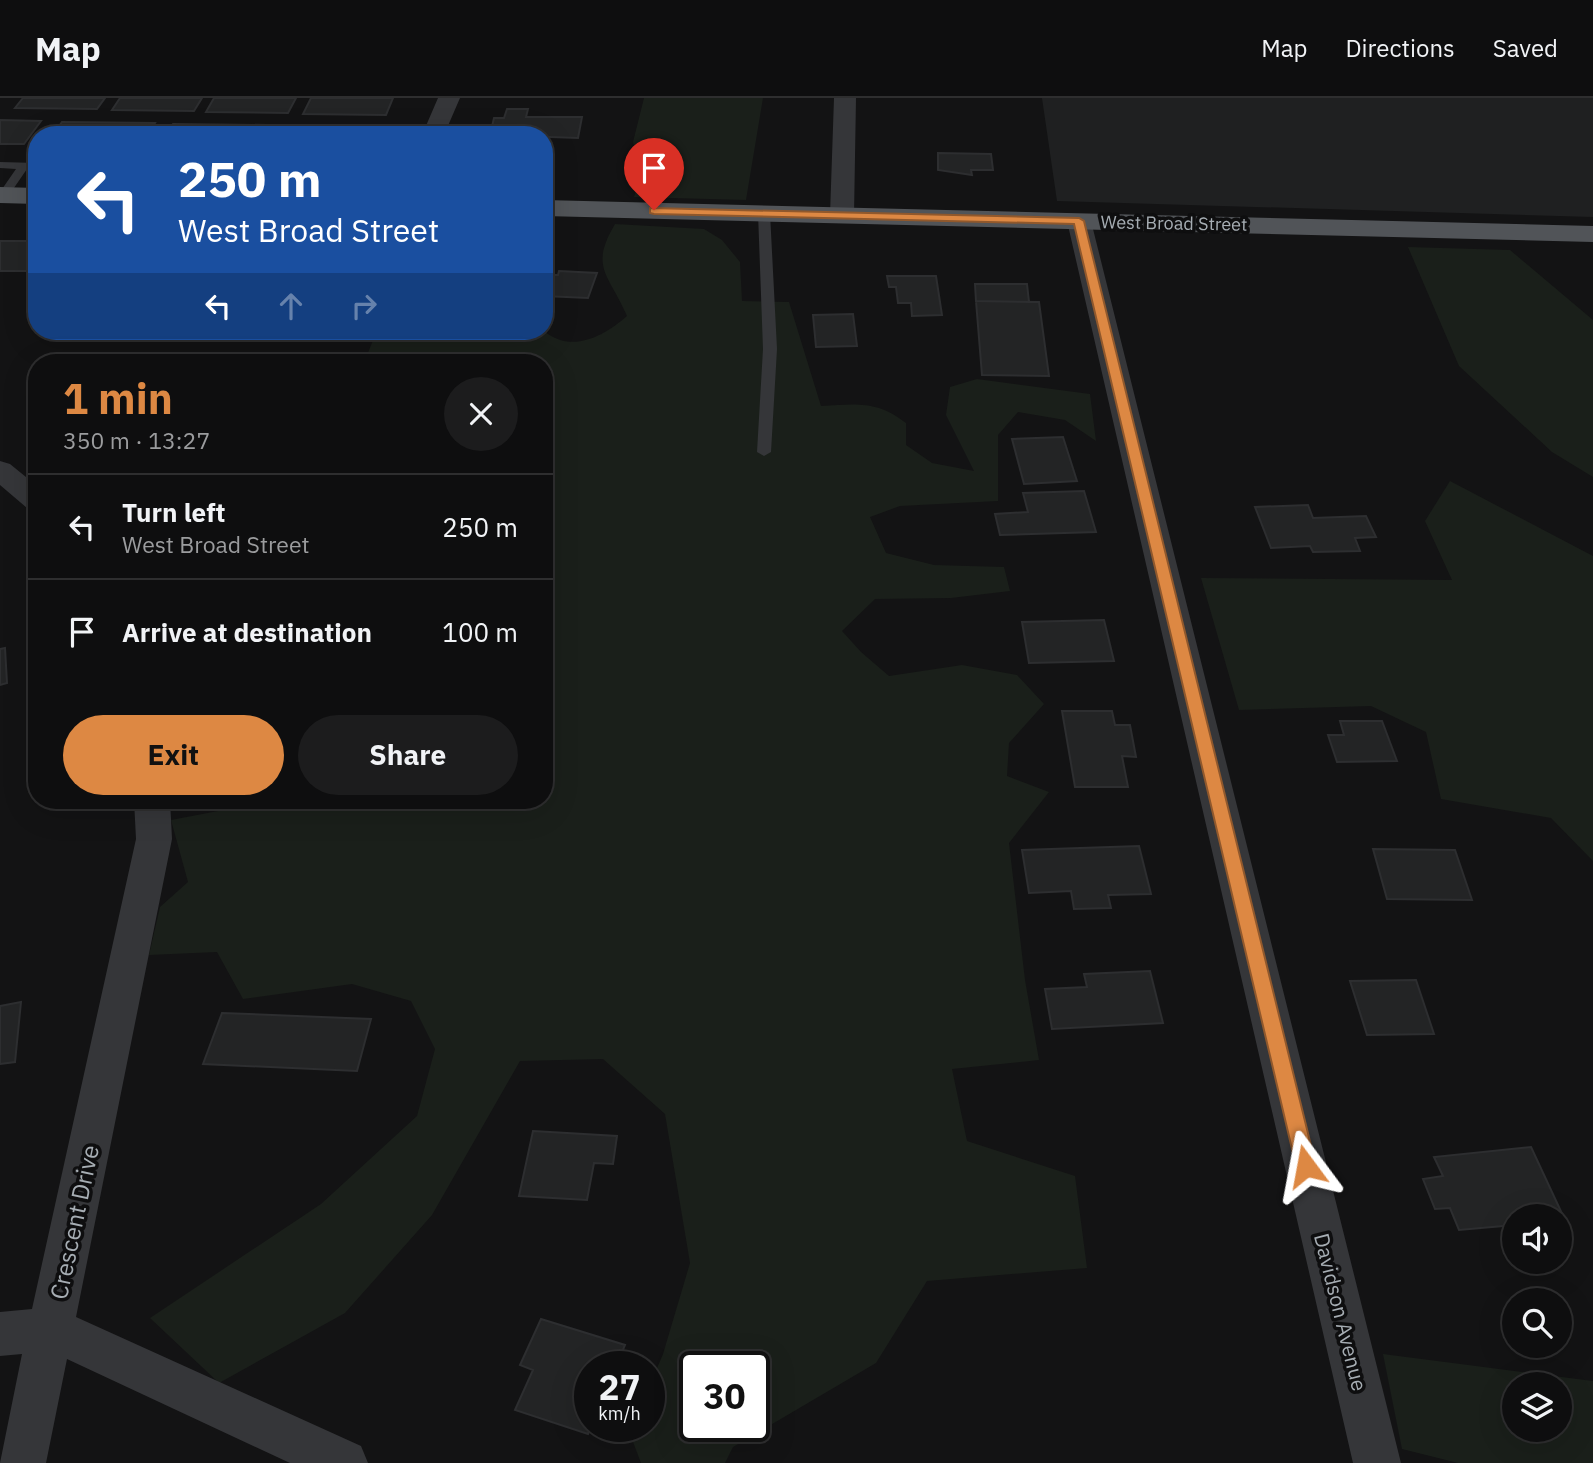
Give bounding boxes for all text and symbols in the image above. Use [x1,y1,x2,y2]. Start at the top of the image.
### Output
text: Map [35,27,101,70]
text: Map [1261,32,1307,64]
text: Directions [1345,32,1455,64]
text: Saved [1493,32,1558,64]
pin [624,138,684,210]
text: 250 m [178,147,322,210]
icon: arrive [635,149,673,187]
icon: left [63,154,154,245]
text: West Broad Street [178,209,439,251]
street label: West Broad Street [1100,210,1248,236]
icon: left [199,287,237,325]
icon: ahead [272,287,310,325]
icon: right [345,287,383,325]
text: 1 min [63,371,173,426]
button: close [444,377,518,451]
text: 350 m · 13:27 [63,425,210,455]
text: Turn left [122,495,225,529]
icon: left [63,508,101,546]
text: 250 m [442,510,518,544]
text: West Broad Street [122,529,310,559]
icon: arrive [63,613,101,651]
text: Arrive at destination [122,615,372,649]
text: 100 m [442,615,518,649]
button: Exit [63,715,284,795]
button: Share [298,715,518,795]
position arrow [1269,1129,1343,1203]
street label: Crescent Drive [42,1142,106,1302]
map controls [1502,1204,1572,1442]
button: sound [1502,1204,1572,1274]
street label: Davidson Avenue [1308,1230,1374,1394]
button: search [1502,1288,1572,1358]
speed limit sign: 30 [679,1351,770,1442]
text: 27 [598,1364,641,1410]
button: layers [1502,1372,1572,1442]
text: km/h [598,1402,641,1425]

